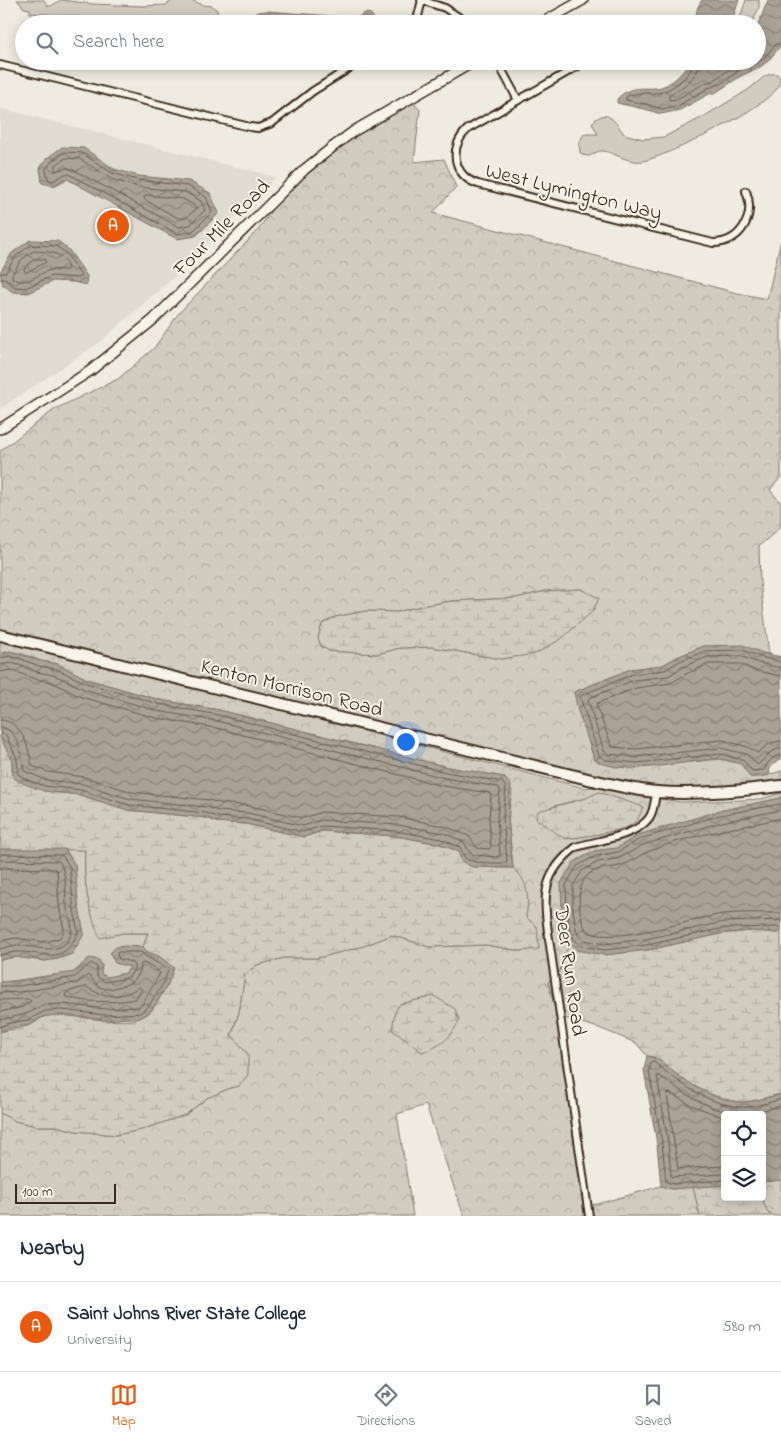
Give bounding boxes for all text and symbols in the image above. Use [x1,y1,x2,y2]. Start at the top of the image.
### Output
search box [15,15,766,70]
icon: search [33,29,61,57]
text: Search here [73,29,164,56]
street label: West Lymington Way [482,157,665,231]
street label: Four Mile Road [166,173,278,285]
pin: A [97,207,129,245]
street label: Kenton Morrison Road [197,652,386,726]
your location [393,729,419,755]
street label: Deer Run Road [545,903,593,1038]
map controls [721,1111,766,1201]
button: locate [721,1111,766,1156]
button: layers [721,1156,766,1201]
scale bar [15,1181,116,1204]
text: 100 m [22,1182,53,1203]
text: Nearby [20,1234,84,1264]
text: Saint Johns River State College [67,1301,306,1328]
text: A [31,1315,41,1339]
text: 580 m [723,1315,761,1339]
text: University [67,1328,132,1352]
tab: Map [110,1381,138,1432]
tab: Directions [357,1381,415,1432]
tab: Saved [635,1381,671,1432]

